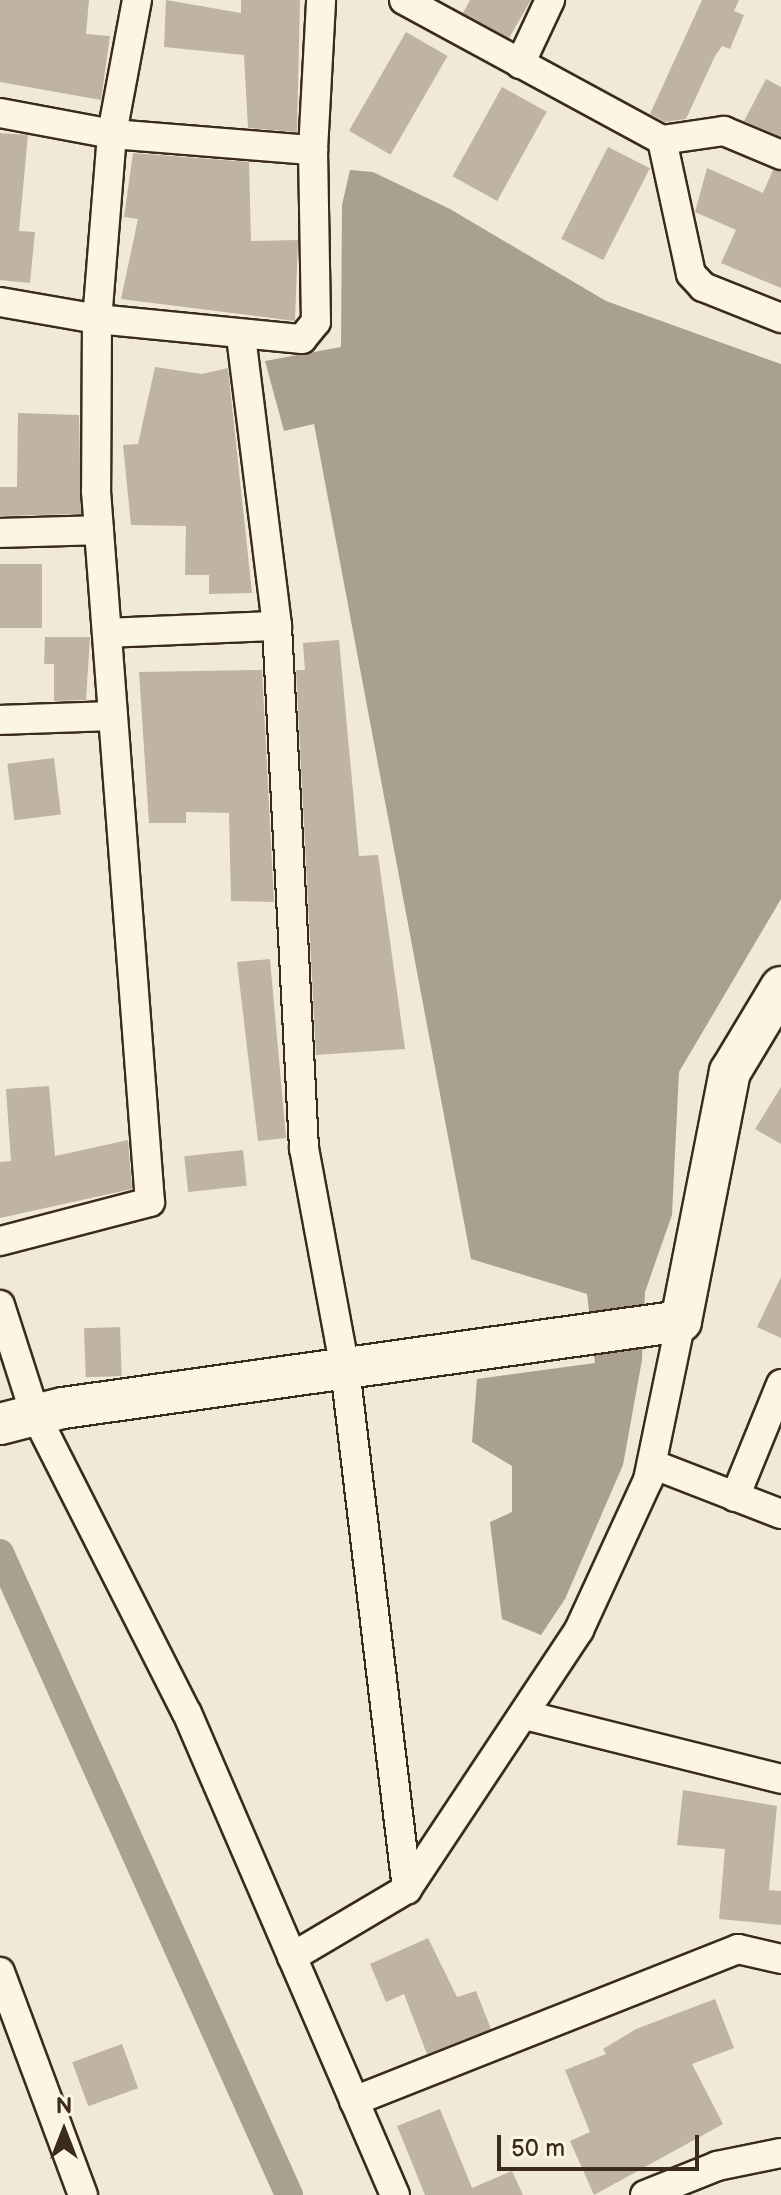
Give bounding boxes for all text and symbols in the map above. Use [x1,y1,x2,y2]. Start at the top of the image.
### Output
north arrow [24,2091,104,2171]
text: N [56,2093,72,2120]
scale bar [501,2119,703,2169]
text: 50 m [511,2134,565,2163]

